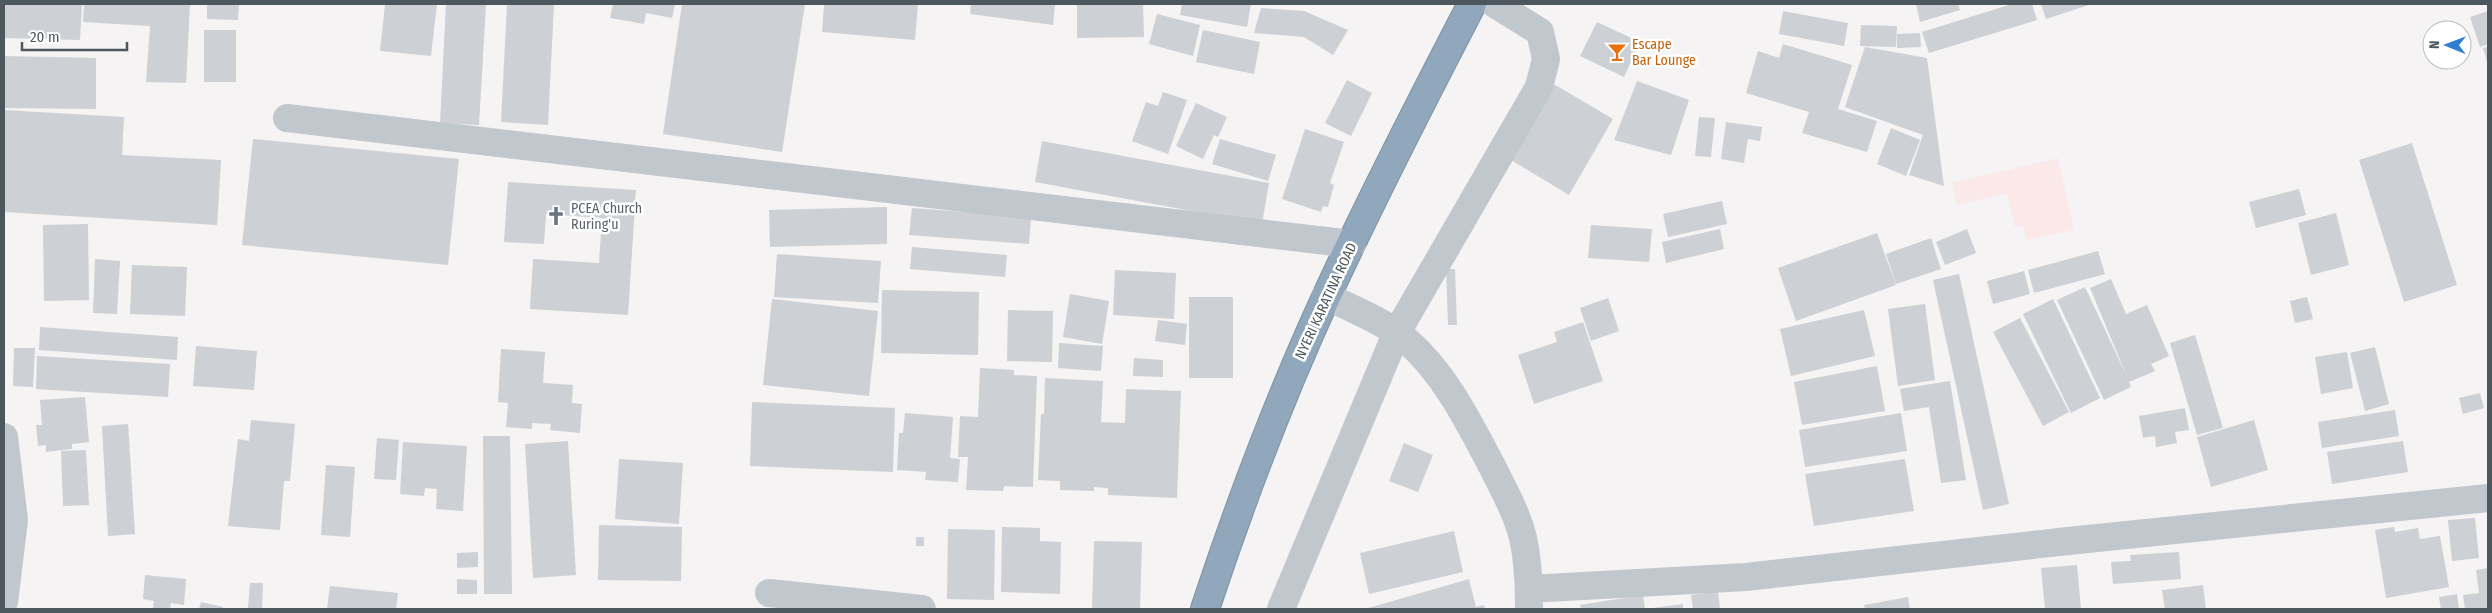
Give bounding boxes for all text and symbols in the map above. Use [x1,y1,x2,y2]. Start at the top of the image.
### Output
scale bar [22,20,128,52]
north arrow [2422,20,2472,70]
text: 20 m [30,28,60,46]
place label: Escape Bar Lounge [1632,36,1696,69]
text: N [2426,40,2443,49]
bar icon: Escape Bar Lounge [1606,41,1628,63]
place label: PCEA Church Ruring'u [571,200,642,233]
church icon: PCEA Church Ruring'u [545,205,567,227]
street label: NYERI KARATINA ROAD [1292,240,1360,362]

